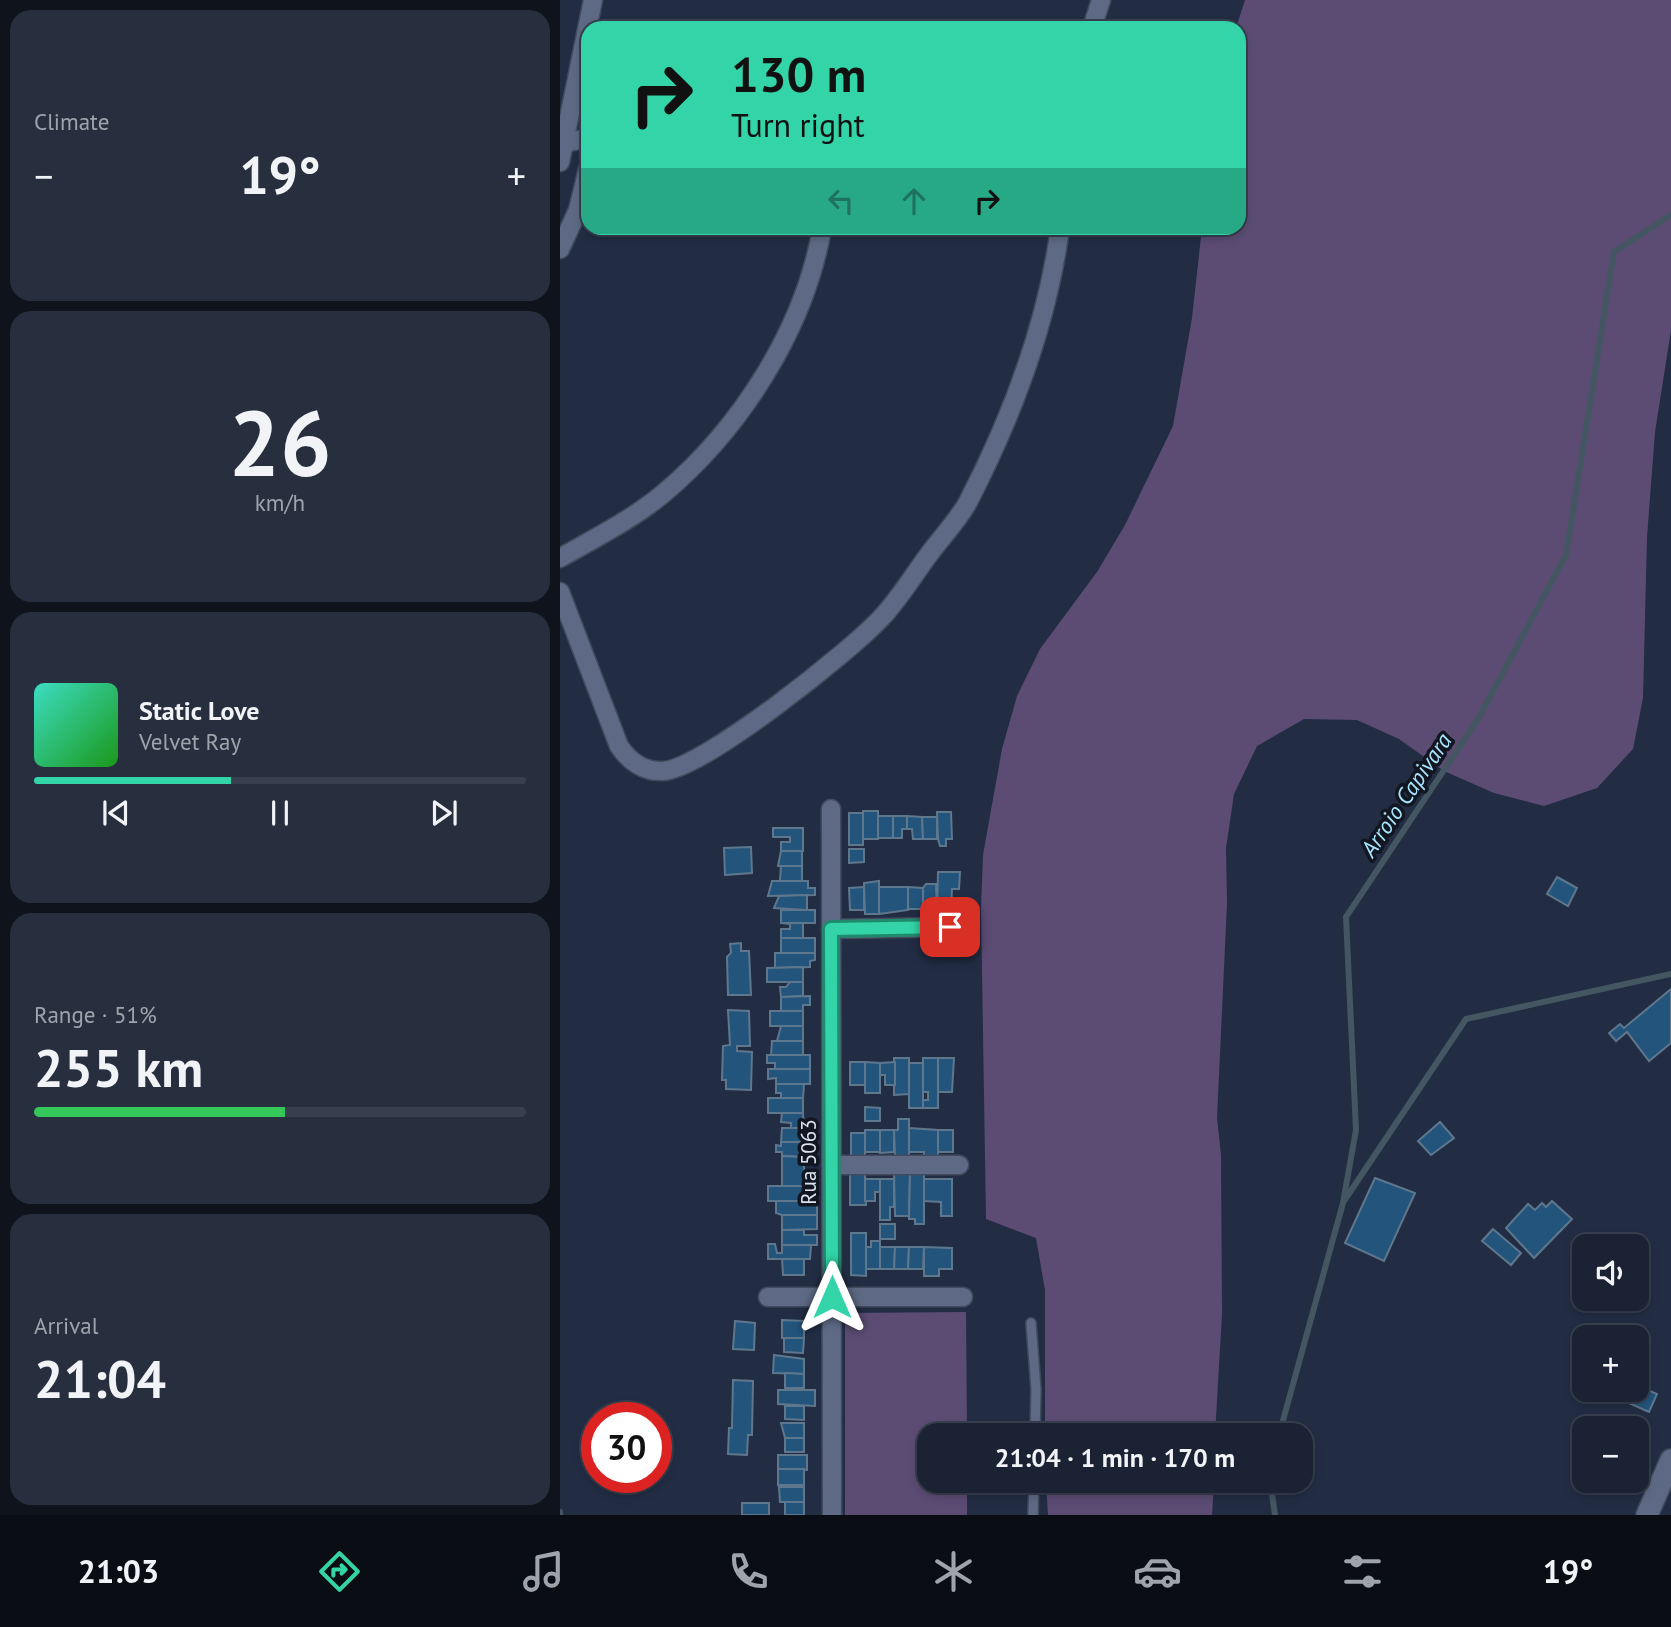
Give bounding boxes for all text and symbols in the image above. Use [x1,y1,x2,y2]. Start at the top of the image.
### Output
text: 130 m [731,42,866,106]
icon: right [616,49,707,140]
text: Turn right [731,104,865,146]
text: Climate [34,107,109,136]
text: 19° [239,141,321,208]
text: − [34,151,53,200]
text: + [507,151,526,200]
icon: left [822,182,860,220]
icon: ahead [895,182,933,220]
icon: right [968,182,1006,220]
text: 26 [228,383,332,501]
text: km/h [255,488,305,517]
text: Static Love [139,694,260,727]
text: Velvet Ray [139,727,241,756]
water label: Arroio Capivara [1353,727,1458,863]
icon: previous [97,794,135,832]
icon: pause [261,794,299,832]
icon: next [425,794,463,832]
pin [920,897,980,957]
icon: arrive [931,908,969,946]
text: Range · 51% [34,1000,157,1029]
text: 255 km [34,1034,203,1101]
street label: Rua 5063 [795,1119,822,1205]
map controls [1572,1234,1649,1493]
button: sound [1572,1234,1649,1311]
position arrow [795,1260,869,1334]
text: Arrival [34,1311,98,1340]
button: + [1572,1325,1649,1402]
text: 21:04 [34,1345,166,1412]
speed limit sign: 30 [581,1402,672,1493]
button: − [1572,1416,1649,1493]
text: 21:04 · 1 min · 170 m [995,1441,1235,1474]
icon: directions [315,1547,364,1596]
icon: music [519,1547,568,1596]
icon: phone [724,1547,773,1596]
icon: climate [929,1547,978,1596]
icon: car [1133,1547,1182,1596]
icon: filters [1338,1547,1387,1596]
text: 21:03 [78,1550,159,1592]
text: 19° [1543,1550,1593,1592]

